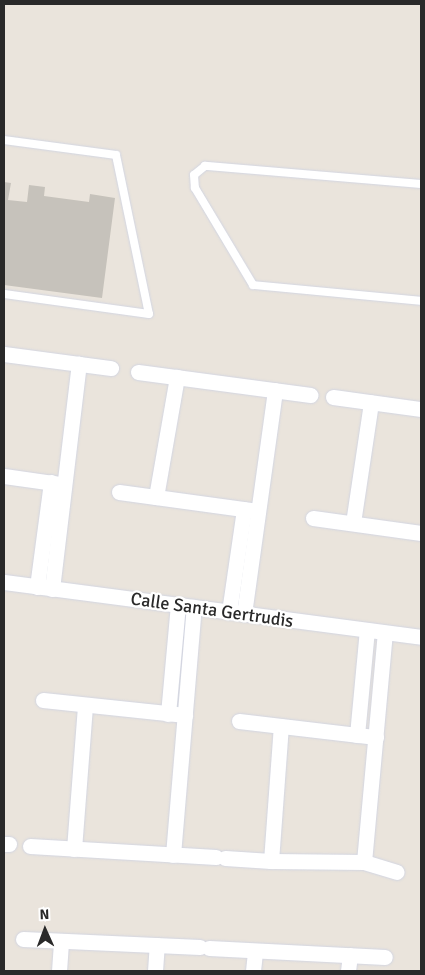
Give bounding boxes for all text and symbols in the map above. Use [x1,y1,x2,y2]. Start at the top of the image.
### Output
street label: Calle Santa Gertrudis [129,588,295,632]
north arrow [20,905,70,955]
text: N [39,906,50,923]

